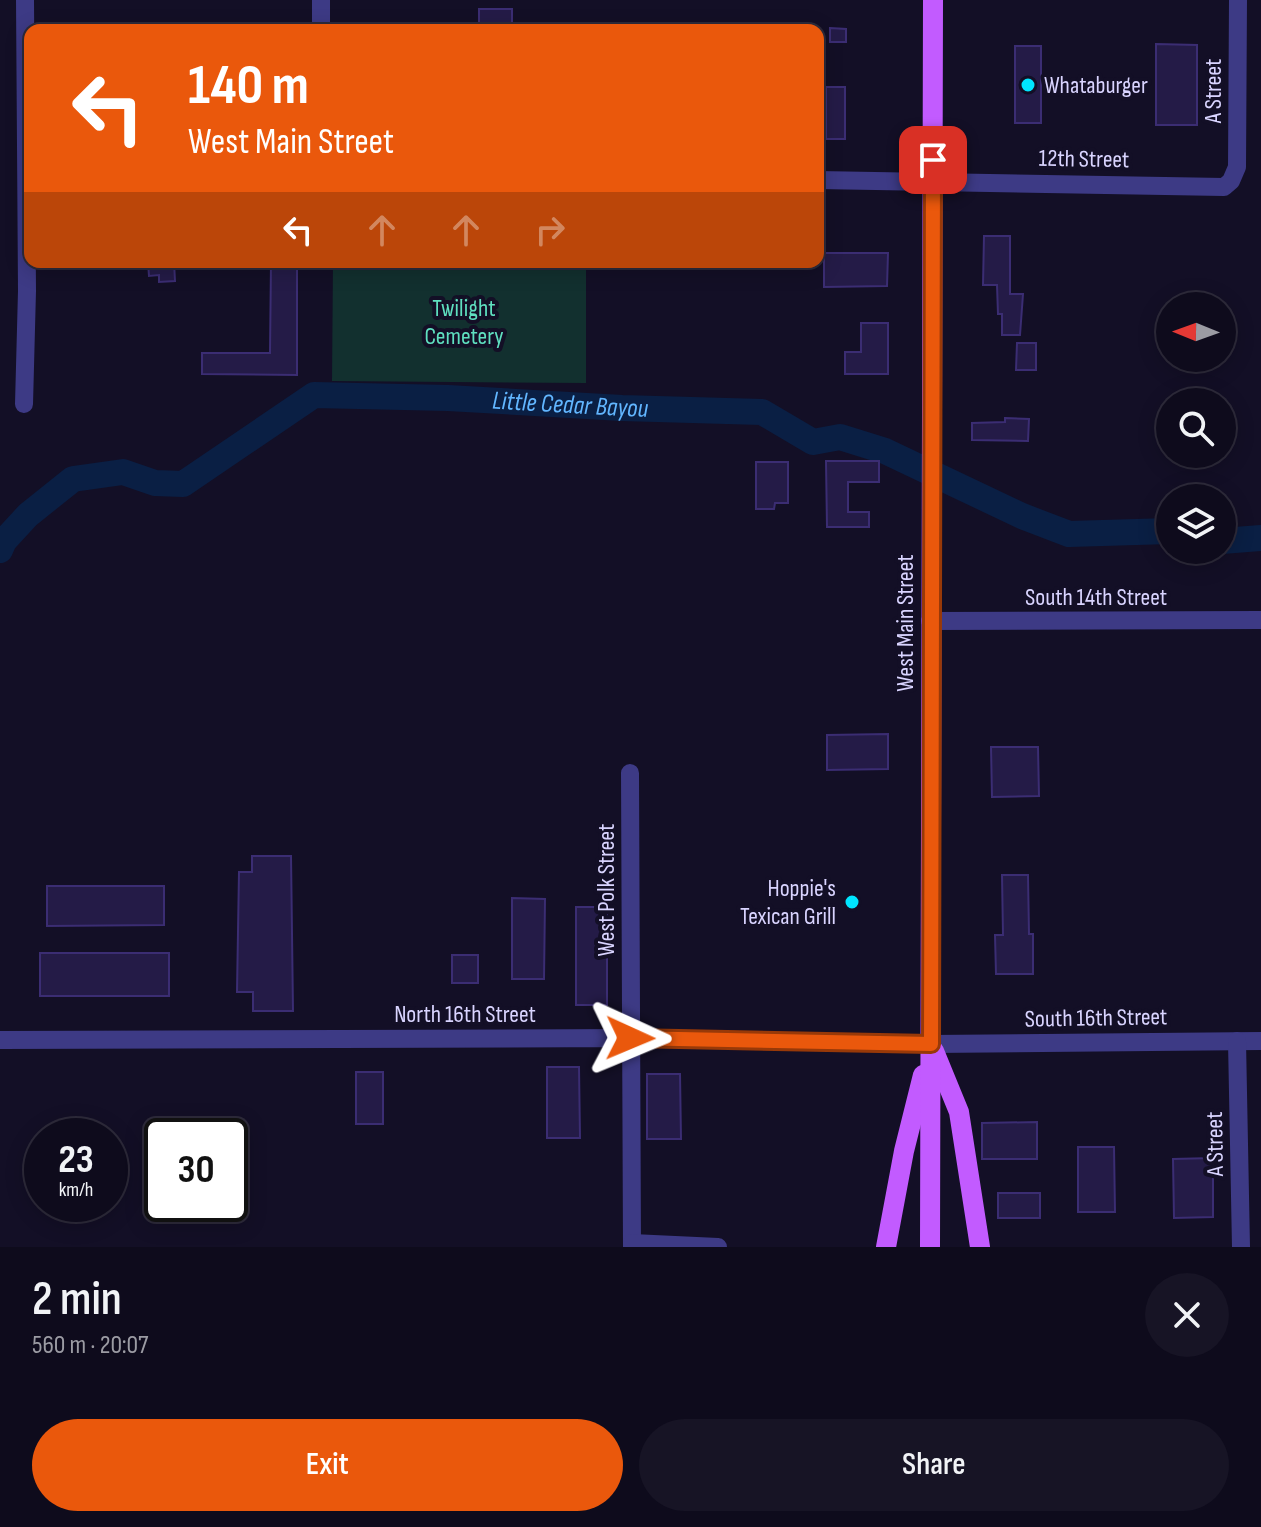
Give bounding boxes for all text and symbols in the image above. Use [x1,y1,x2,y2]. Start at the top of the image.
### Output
text: 140 m [188,53,309,120]
icon: left [56,56,160,160]
street label: A Street [1199,59,1228,124]
place label: Whataburger [1044,71,1148,100]
marker: Whataburger [1019,76,1037,94]
text: West Main Street [188,121,394,164]
pin [899,126,967,194]
icon: arrive [911,138,955,182]
street label: 12th Street [1038,144,1130,174]
icon: left [276,208,320,252]
icon: ahead [360,208,404,252]
icon: ahead [444,208,488,252]
icon: right [528,208,572,252]
north arrow [1156,292,1236,372]
map controls [1156,292,1236,564]
park label: Twilight Cemetery [424,294,504,351]
water label: Little Cedar Bayou [491,385,649,424]
button: search [1156,388,1236,468]
button: layers [1156,484,1236,564]
street label: West Main Street [891,554,920,692]
street label: South 14th Street [1025,583,1167,612]
street label: West Polk Street [592,824,621,956]
place label: Hoppie's Texican Grill [740,874,836,931]
marker: Hoppie's Texican Grill [843,893,861,911]
position arrow [588,996,672,1080]
street label: North 16th Street [394,1000,536,1029]
street label: South 16th Street [1024,1002,1168,1034]
street label: A Street [1200,1111,1230,1178]
speed limit sign: 30 [144,1118,248,1222]
text: 23 [58,1136,94,1184]
text: km/h [59,1178,93,1202]
text: 2 min [32,1271,122,1328]
button: close [1145,1273,1229,1357]
text: 560 m · 20:07 [32,1330,149,1361]
button: Exit [32,1419,623,1511]
button: Share [639,1419,1229,1511]

